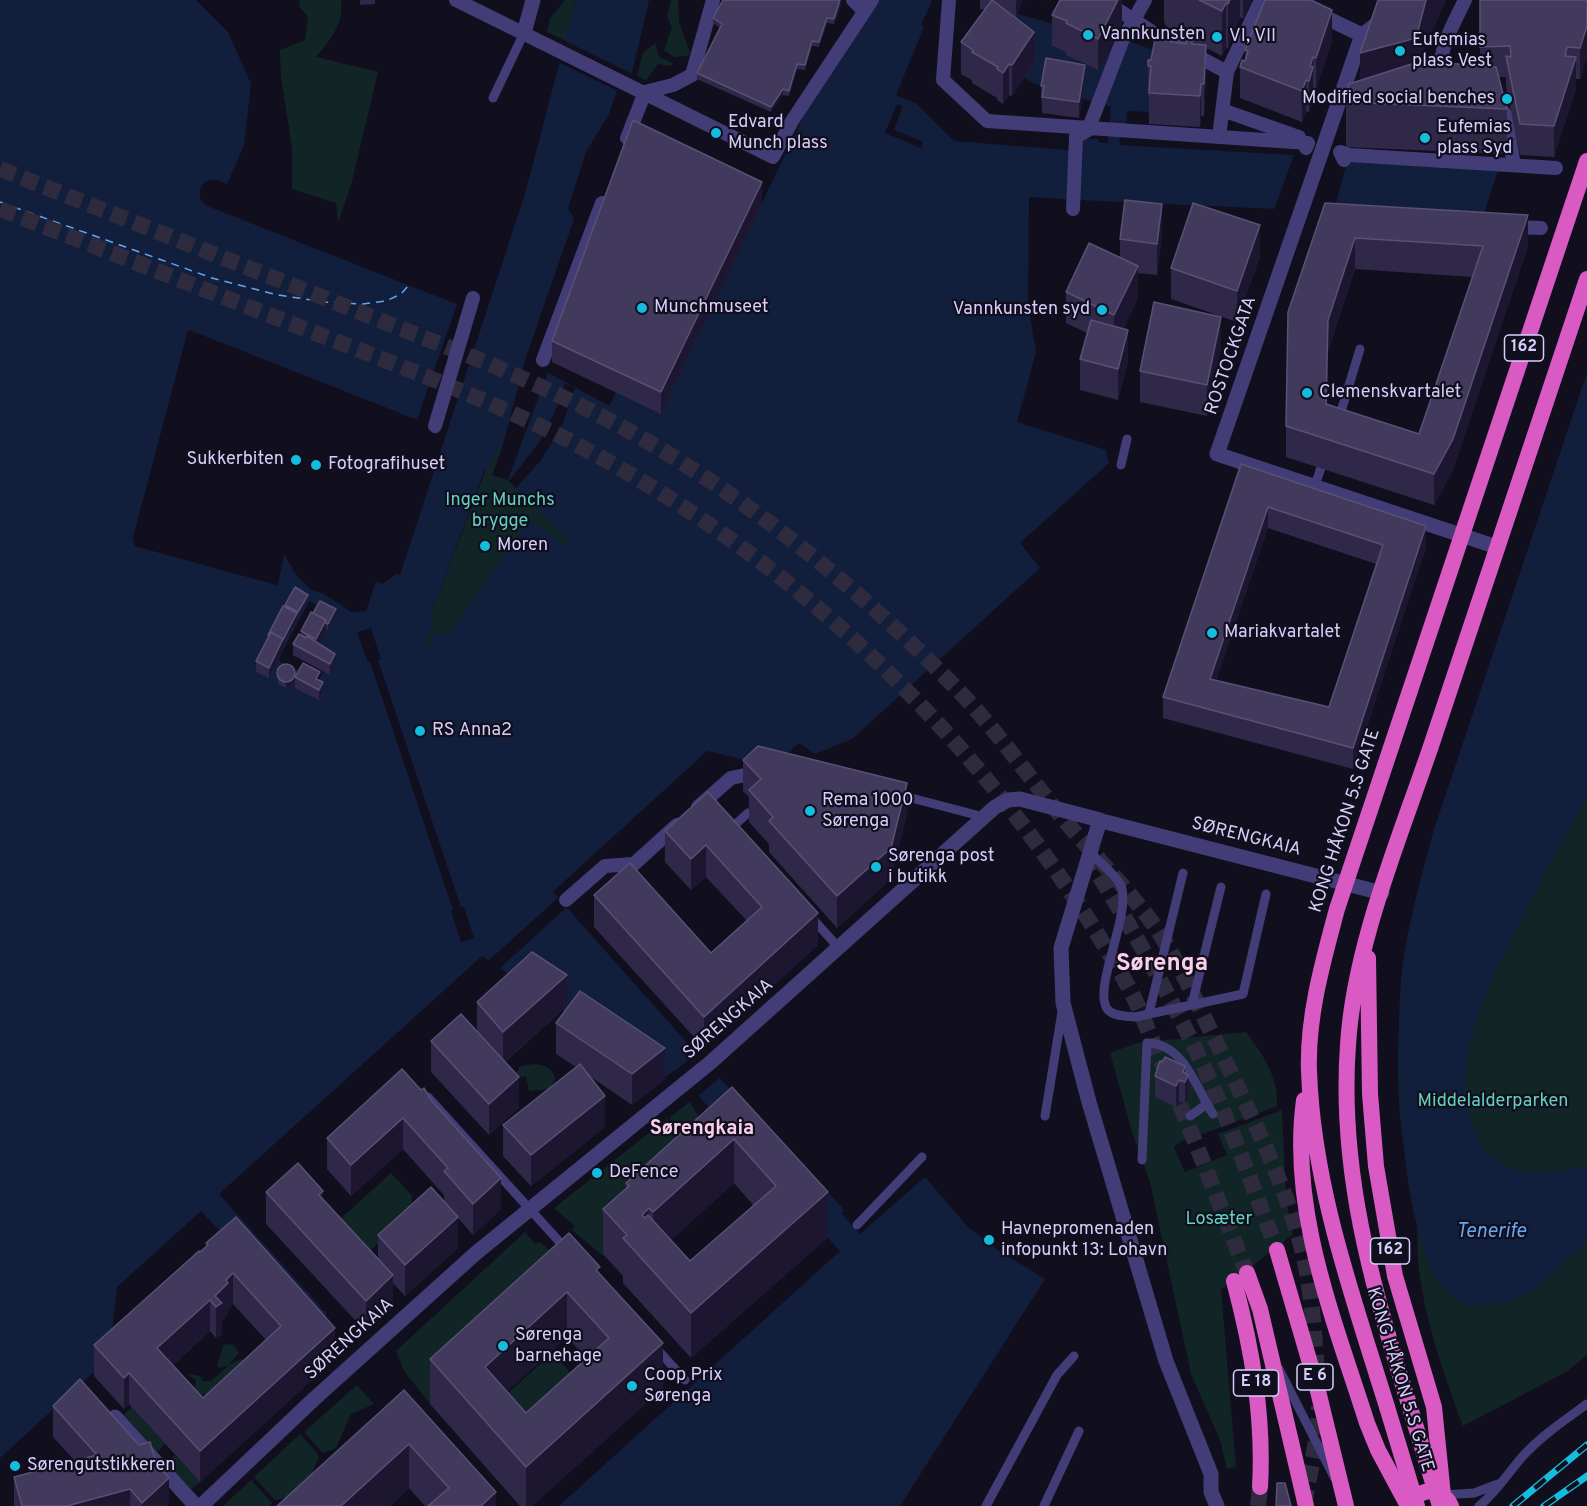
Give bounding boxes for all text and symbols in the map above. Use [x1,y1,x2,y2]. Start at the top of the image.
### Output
place label: Vannkunsten [1100,24,1205,46]
place label: VI, VII [1229,26,1276,48]
marker: Vannkunsten [1081,28,1095,42]
marker: VI, VII [1210,30,1224,44]
place label: Eufemias plass Vest [1412,30,1492,72]
marker: Eufemias plass Vest [1393,44,1407,58]
place label: Modified social benches [1302,88,1495,110]
marker: Modified social benches [1500,92,1514,106]
place label: Edvard Munch plass [728,112,828,154]
place label: Eufemias plass Syd [1437,117,1512,160]
marker: Edvard Munch plass [709,126,723,140]
marker: Eufemias plass Syd [1418,131,1432,145]
street label: ROSTOCKGATA [1202,294,1262,418]
place label: Munchmuseet [654,297,768,319]
place label: Vannkunsten syd [953,299,1090,321]
marker: Munchmuseet [635,301,649,315]
marker: Vannkunsten syd [1095,303,1109,317]
road number: 162 [1504,335,1544,361]
place label: Clemenskvartalet [1319,382,1461,404]
marker: Clemenskvartalet [1300,386,1314,400]
place label: Sukkerbiten [186,449,284,471]
marker: Sukkerbiten [289,453,303,467]
place label: Fotografihuset [328,454,445,476]
marker: Fotografihuset [309,458,323,472]
park label: Inger Munchs brygge [445,490,555,532]
place label: Moren [497,535,548,557]
marker: Moren [478,539,492,553]
place label: Mariakvartalet [1224,622,1341,644]
marker: Mariakvartalet [1205,626,1219,640]
place label: RS Anna2 [432,720,512,742]
marker: RS Anna2 [413,724,427,738]
street label: KONG HÅKON 5.S GATE [1306,726,1386,916]
place label: Rema 1000 Sørenga [822,790,914,832]
marker: Rema 1000 Sørenga [803,804,817,818]
street label: SØRENGKAIA [1189,814,1303,862]
place label: Sørenga post i butikk [888,846,995,888]
marker: Sørenga post i butikk [869,860,883,874]
district label: Sørenga [1116,951,1208,979]
street label: SØRENGKAIA [680,975,778,1065]
park label: Middelalderparken [1418,1091,1568,1113]
district label: Sørengkaia [650,1118,754,1142]
place label: DeFence [609,1162,679,1184]
marker: DeFence [590,1166,604,1180]
park label: Losæter [1186,1209,1252,1231]
place label: Havnepromenaden infopunkt 13: Lohavn [1001,1219,1167,1262]
water label: Tenerife [1456,1221,1526,1245]
marker: Havnepromenaden infopunkt 13: Lohavn [982,1233,996,1247]
road number: 162 [1370,1238,1410,1264]
street label: KONG HÅKON 5.S GATE [1361,1285,1437,1475]
street label: SØRENGKAIA [301,1294,399,1386]
place label: Sørenga barnehage [515,1325,602,1368]
marker: Sørenga barnehage [496,1339,510,1353]
road number: E 6 [1297,1364,1333,1390]
place label: Coop Prix Sørenga [644,1365,723,1408]
road number: E 18 [1234,1370,1278,1396]
marker: Coop Prix Sørenga [625,1379,639,1393]
place label: Sørengutstikkeren [27,1455,175,1477]
marker: Sørengutstikkeren [8,1459,22,1473]

